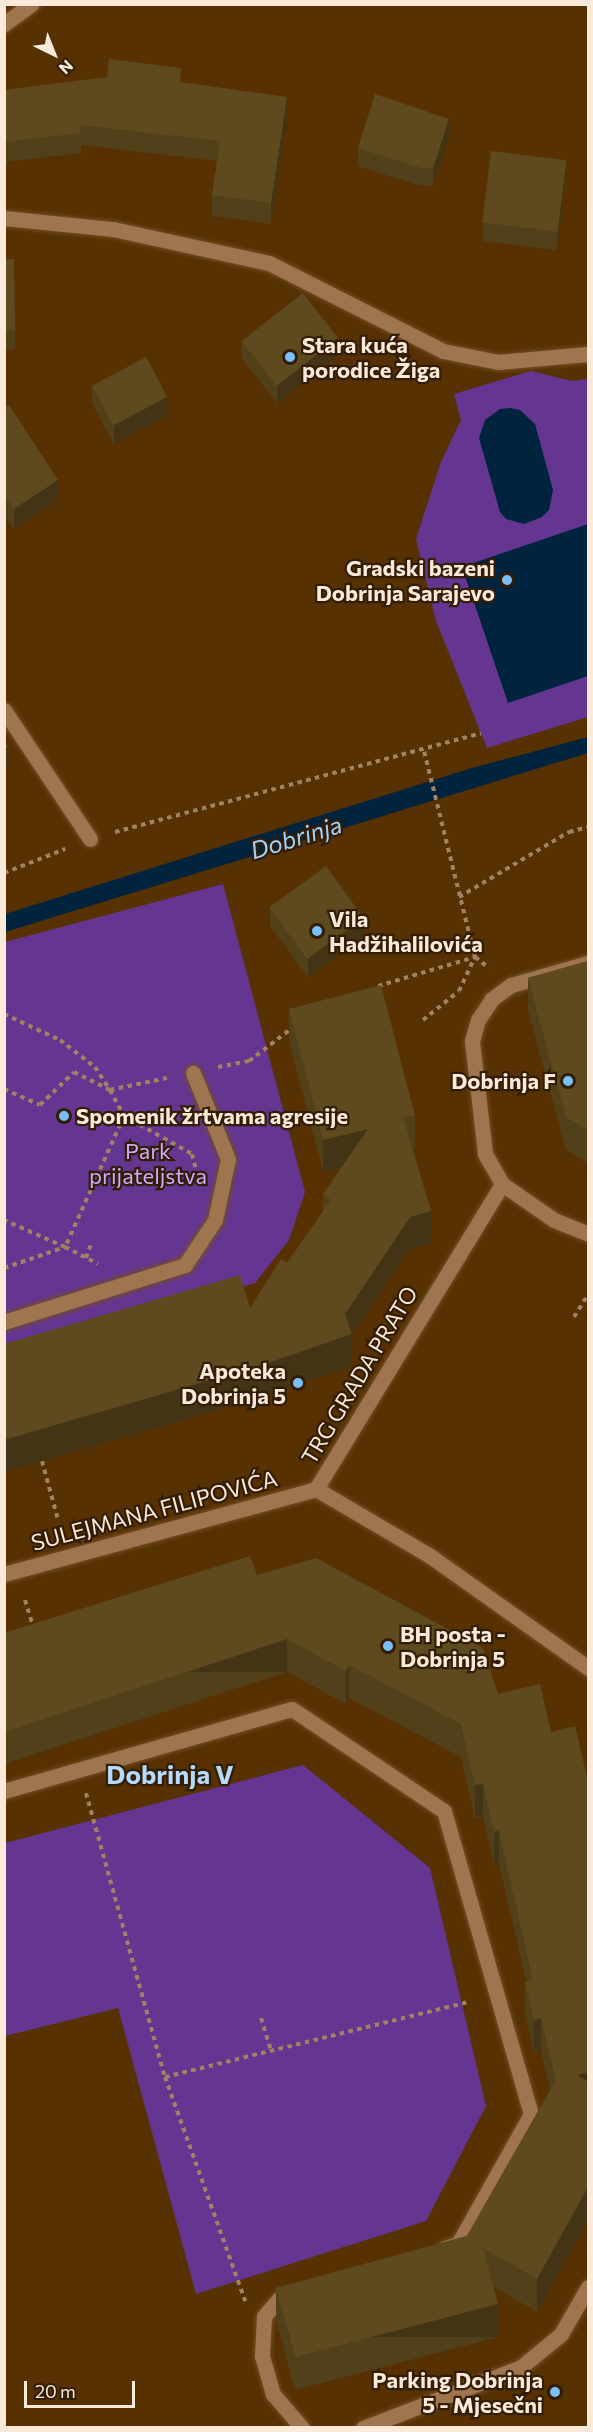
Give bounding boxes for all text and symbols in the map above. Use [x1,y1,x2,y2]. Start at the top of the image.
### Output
north arrow [24,24,84,84]
text: N [56,56,77,79]
place label: Stara kuća porodice Žiga [302,331,440,382]
marker: Stara kuća porodice Žiga [283,350,297,364]
place label: Gradski bazeni Dobrinja Sarajevo [316,554,495,606]
marker: Gradski bazeni Dobrinja Sarajevo [500,573,514,587]
water label: Dobrinja [247,809,345,865]
place label: Vila Hadžihalilovića [329,905,483,956]
marker: Vila Hadžihalilovića [310,924,324,938]
place label: Dobrinja F [451,1068,556,1094]
marker: Dobrinja F [561,1074,575,1088]
place label: Spomenik žrtvama agresije [76,1103,348,1129]
marker: Spomenik žrtvama agresije [57,1109,71,1123]
park label: Park prijateljstva [89,1137,207,1188]
street label: TRG GRADA PRATO [295,1281,423,1469]
place label: Apoteka Dobrinja 5 [181,1357,286,1408]
marker: Apoteka Dobrinja 5 [291,1376,305,1390]
street label: SULEJMANA FILIPOVIĆA [28,1464,280,1556]
place label: BH posta - Dobrinja 5 [400,1620,506,1672]
marker: BH posta - Dobrinja 5 [381,1639,395,1653]
district label: Dobrinja V [106,1758,234,1790]
place label: Parking Dobrinja 5 - Mjesečni [372,2366,543,2418]
scale bar [27,2369,138,2407]
text: 20 m [35,2380,76,2402]
marker: Parking Dobrinja 5 - Mjesečni [548,2385,562,2399]

